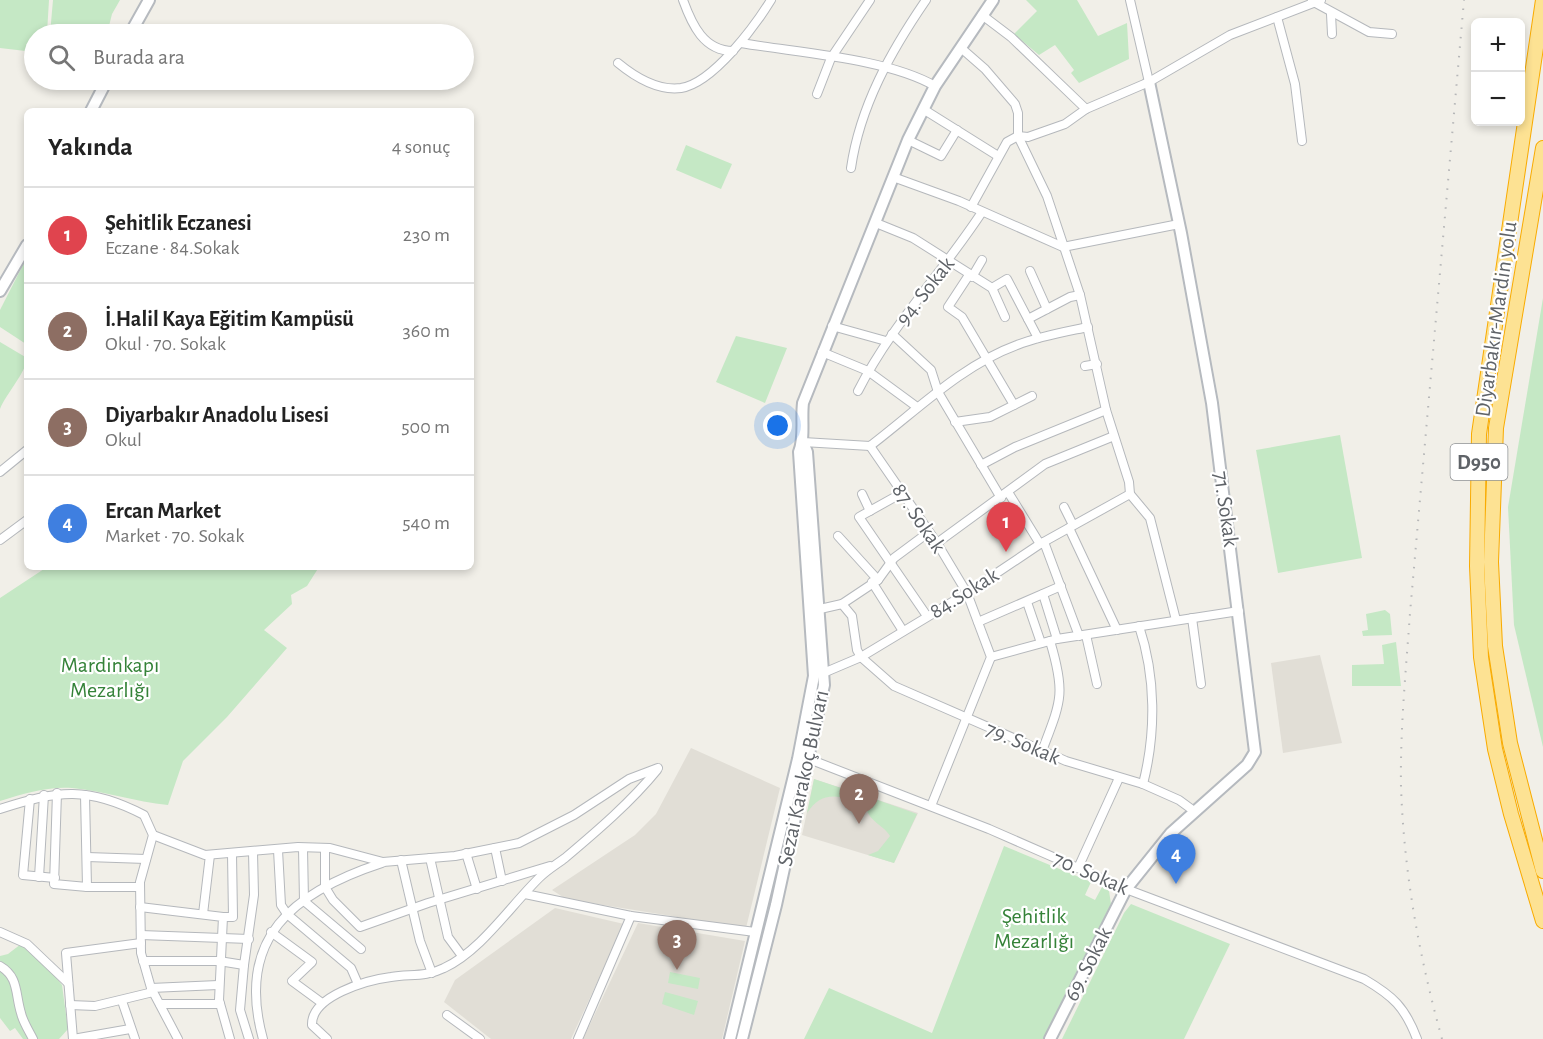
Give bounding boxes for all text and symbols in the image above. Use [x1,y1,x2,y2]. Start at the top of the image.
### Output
map controls [1471,18,1525,126]
button: + [1471,18,1525,72]
search box [24,24,474,90]
icon: search [45,41,78,74]
text: Burada ara [93,46,185,68]
button: − [1471,72,1525,126]
text: Yakında [48,134,133,160]
text: 4 sonuç [392,137,450,157]
text: Şehitlik Eczanesi [105,212,252,234]
street label: Diyarbakır-Mardin yolu [1471,220,1521,418]
text: 1 [64,225,71,245]
text: 230 m [403,225,450,245]
text: Eczane · 84.Sokak [105,238,239,258]
street label: 94. Sokak [892,253,958,329]
text: İ.Halil Kaya Eğitim Kampüsü [105,308,354,330]
text: 2 [63,321,72,341]
text: 360 m [403,321,450,341]
text: Okul · 70. Sokak [105,334,226,354]
text: Diyarbakır Anadolu Lisesi [105,404,329,426]
your location [763,411,792,440]
text: 3 [63,417,72,437]
text: 500 m [401,417,450,437]
text: Okul [105,430,142,450]
road number: D950 [1450,444,1508,480]
street label: 71. Sokak [1210,470,1242,548]
street label: 87. Sokak [888,479,950,557]
text: Ercan Market [105,500,221,522]
pin: 1 [986,502,1026,552]
text: 4 [62,513,73,533]
text: 540 m [402,513,450,533]
text: Market · 70. Sokak [105,526,244,546]
street label: 84.Sokak [926,563,1002,623]
park label: Mardinkapı Mezarlığı [61,654,159,701]
street label: Sezai Karakoç Bulvarı [774,688,832,868]
street label: 79. Sokak [982,717,1064,769]
pin: 2 [840,774,878,824]
pin: 4 [1156,834,1196,884]
street label: 70. Sokak [1050,847,1132,899]
park label: Şehitlik Mezarlığı [994,905,1074,952]
pin: 3 [658,920,696,970]
street label: 69. Sokak [1060,923,1116,1005]

